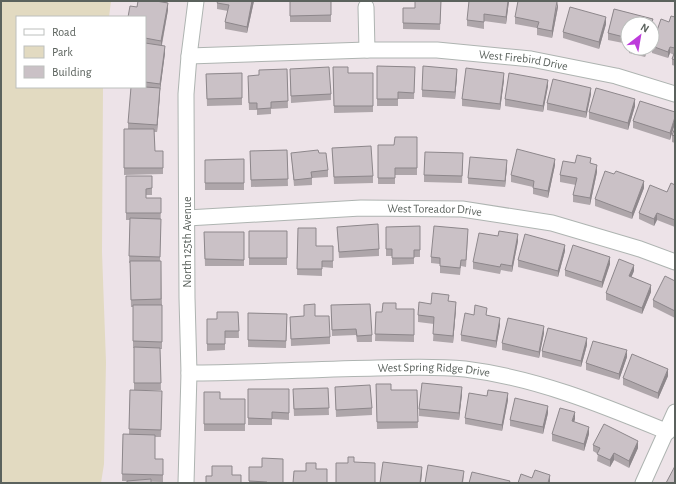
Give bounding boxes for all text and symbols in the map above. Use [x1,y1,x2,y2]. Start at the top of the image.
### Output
legend [16,16,146,88]
north arrow [620,16,660,56]
text: N [639,21,651,35]
text: Road [52,26,76,38]
text: Park [52,46,73,58]
street label: West Firebird Drive [478,48,569,72]
text: Building [52,66,92,78]
street label: North 125th Avenue [181,196,193,288]
street label: West Toreador Drive [387,202,483,218]
street label: West Spring Ridge Drive [377,361,491,379]

